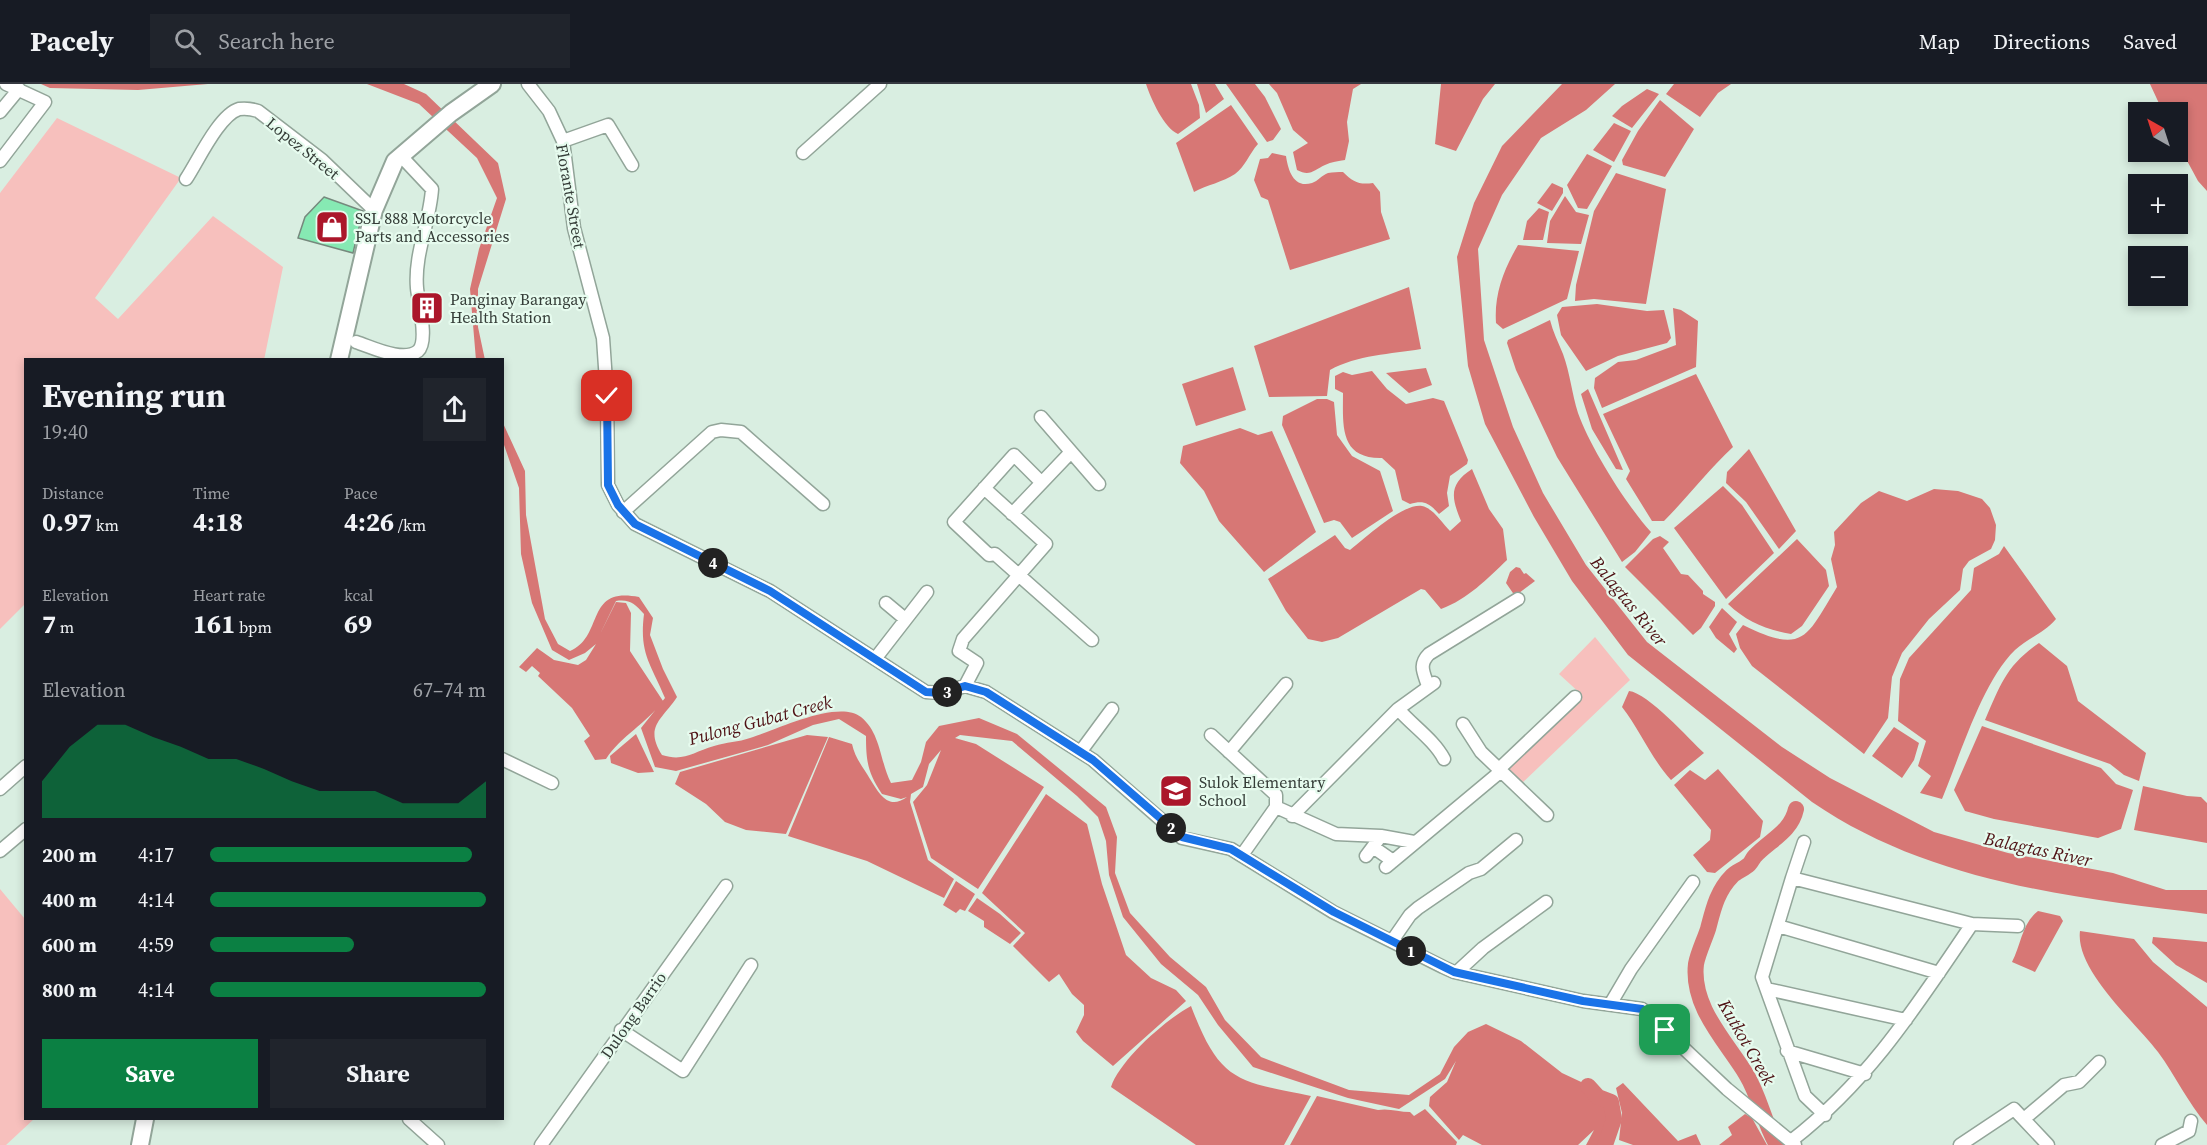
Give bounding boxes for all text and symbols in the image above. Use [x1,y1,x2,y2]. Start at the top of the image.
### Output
search box [150,14,570,68]
text: Pacely [30,22,114,60]
icon: search [171,25,204,58]
text: Search here [219,26,335,56]
text: Map [1919,27,1960,56]
text: Directions [1993,27,2090,56]
text: Saved [2123,27,2177,56]
north arrow [2128,102,2188,162]
map controls [2128,102,2188,306]
street label: Lopez Street [262,112,345,185]
street label: Florante Street [551,142,591,251]
button: + [2128,174,2188,234]
place label: SSL 888 Motorcycle Parts and Accessories [355,207,509,247]
shop icon: SSL 888 Motorcycle Parts and Accessories [314,209,350,245]
button: − [2128,246,2188,306]
place label: Panginay Barangay Health Station [450,288,587,328]
building icon: Panginay Barangay Health Station [409,290,445,326]
pin [581,370,632,421]
text: Evening run [42,373,226,418]
button: share [423,378,486,441]
icon: check [590,379,623,412]
text: 19:40 [42,418,88,446]
text: Distance [42,482,104,504]
text: Time [193,482,230,504]
text: Pace [344,482,378,504]
text: 0.97 [42,504,92,540]
text: 4:18 [193,504,243,540]
text: 4:26 [344,504,394,540]
text: km [92,514,119,536]
text: /km [394,514,426,536]
pin: 4 [698,548,728,578]
water label: Balagtas River [1584,550,1674,652]
text: 4 [709,552,717,574]
text: Elevation [42,584,109,606]
text: Heart rate [193,584,265,606]
text: kcal [344,584,373,606]
text: 7 [42,606,56,642]
text: 161 [193,606,235,642]
text: 69 [344,606,372,642]
text: m [56,616,74,638]
text: bpm [235,616,272,638]
text: Elevation [42,676,126,704]
text: 67–74 m [413,676,486,704]
pin: 3 [932,677,962,707]
text: 3 [943,681,951,703]
water label: Pulong Gubat Creek [685,689,835,751]
place label: Sulok Elementary School [1199,771,1326,811]
school or university icon: Sulok Elementary School [1158,773,1194,809]
pin: 2 [1156,813,1186,843]
text: 2 [1167,817,1175,839]
water label: Balagtas River [1981,825,2095,873]
text: 200 m [42,841,97,869]
text: 4:17 [138,841,174,869]
text: 400 m [42,886,97,914]
text: 4:14 [138,886,174,914]
text: 600 m [42,931,97,959]
text: 4:59 [138,931,174,959]
pin: 1 [1396,936,1426,966]
text: 1 [1407,940,1415,962]
street label: Dulong Barrio [595,967,671,1063]
text: 800 m [42,976,97,1004]
text: 4:14 [138,976,174,1004]
water label: Kutkot Creek [1712,994,1782,1090]
pin [1639,1004,1690,1055]
icon: arrive [1648,1013,1681,1046]
button: Save [42,1039,258,1108]
button: Share [270,1039,486,1108]

